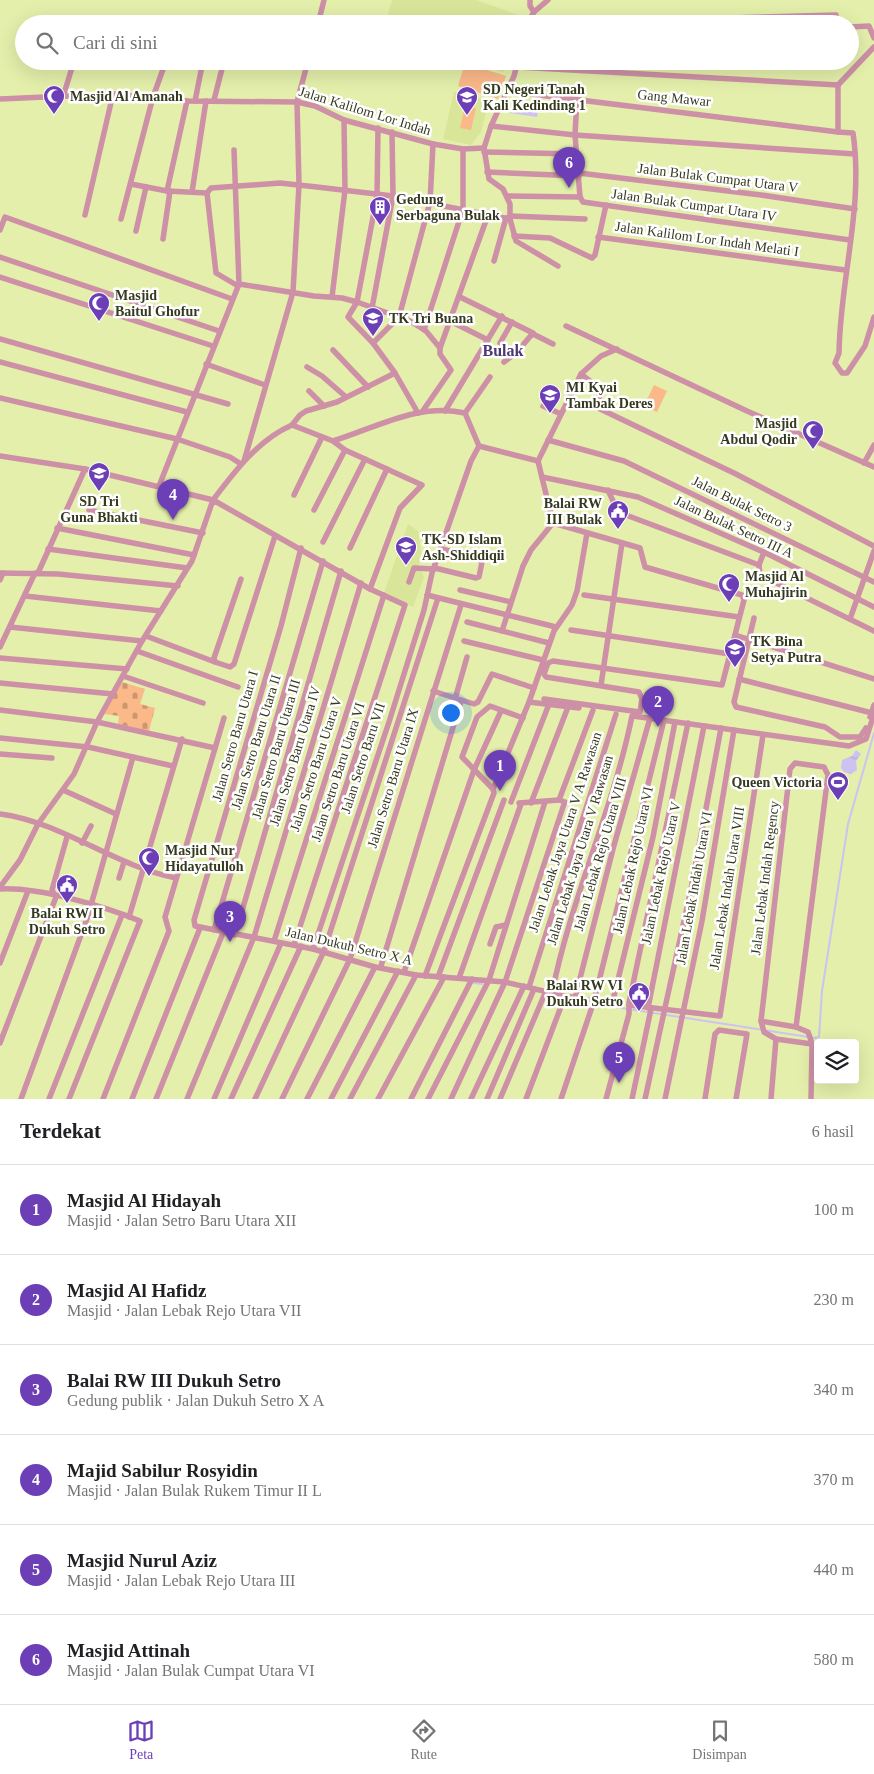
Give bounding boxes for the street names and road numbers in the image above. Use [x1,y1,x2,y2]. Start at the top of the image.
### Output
street label: Jalan Kalilom Lor Indah [297,84,433,138]
street label: Gang Mawar [637,87,712,109]
street label: Jalan Bulak Cumpat Utara V [637,161,799,195]
street label: Jalan Bulak Cumpat Utara IV [611,186,777,224]
street label: Jalan Kalilom Lor Indah Melati I [614,219,800,259]
street label: Jalan Bulak Setro 3 [690,473,794,535]
street label: Jalan Bulak Setro III A [672,493,796,561]
street label: Jalan Setro Baru Utara I [209,669,261,803]
street label: Jalan Setro Baru Utara II [228,673,284,811]
street label: Jalan Setro Baru Utara III [249,677,303,821]
street label: Jalan Setro Baru Utara IV [267,684,323,828]
street label: Jalan Setro Baru Utara V [287,695,345,833]
street label: Jalan Setro Baru Utara VI [308,700,368,843]
street label: Jalan Setro Baru VII [338,701,388,815]
street label: Jalan Setro Baru Utara IX [365,706,421,850]
street label: Jalan Lebak Jaya Utara V A Rawasan [526,730,604,934]
street label: Jalan Lebak Jaya Utara V Rawasan [544,753,616,947]
street label: Jalan Lebak Rejo Utara VIII [571,775,629,933]
street label: Jalan Lebak Rejo Utara VI [610,785,656,935]
street label: Jalan Lebak Rejo Utara V [639,800,683,946]
street label: Jalan Lebak Indah Regency [748,800,782,956]
street label: Jalan Lebak Indah Utara VIII [707,805,747,970]
street label: Jalan Lebak Indah Utara VI [673,810,715,966]
street label: Jalan Dukuh Setro X A [284,924,415,968]

